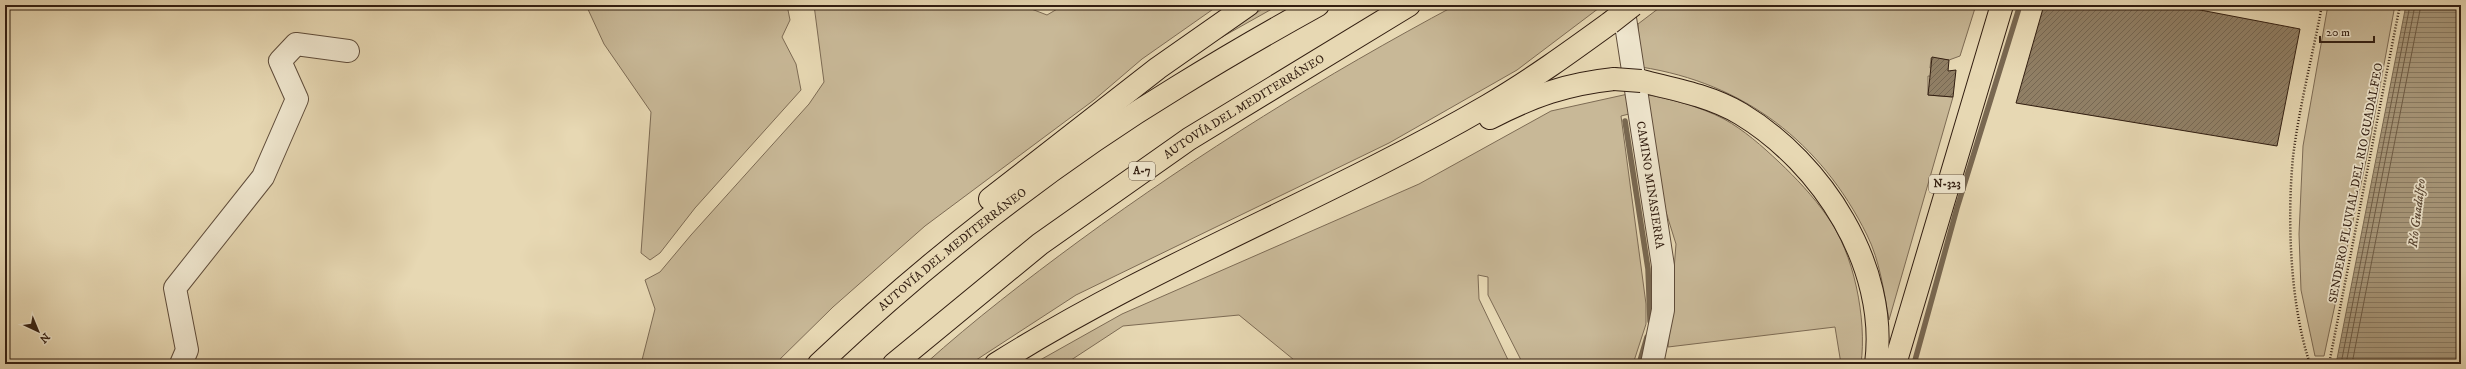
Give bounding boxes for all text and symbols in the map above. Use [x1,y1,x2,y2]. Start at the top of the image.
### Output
scale bar [2320,18,2374,44]
text: 20 m [2326,25,2350,40]
street label: AUTOVÍA DEL MEDITERRÁNEO [1160,51,1327,162]
street label: SENDERO FLUVIAL DEL RIO GUADALFEO [2325,62,2387,304]
street label: CAMINO MINASIERRA [1633,120,1668,250]
road number: A-7 [1129,162,1155,180]
road number: N-323 [1929,175,1965,193]
water label: Río Guadalfeo [2405,178,2429,249]
street label: AUTOVÍA DEL MEDITERRÁNEO [875,184,1029,314]
north arrow [18,311,58,351]
text: N [36,329,52,346]

